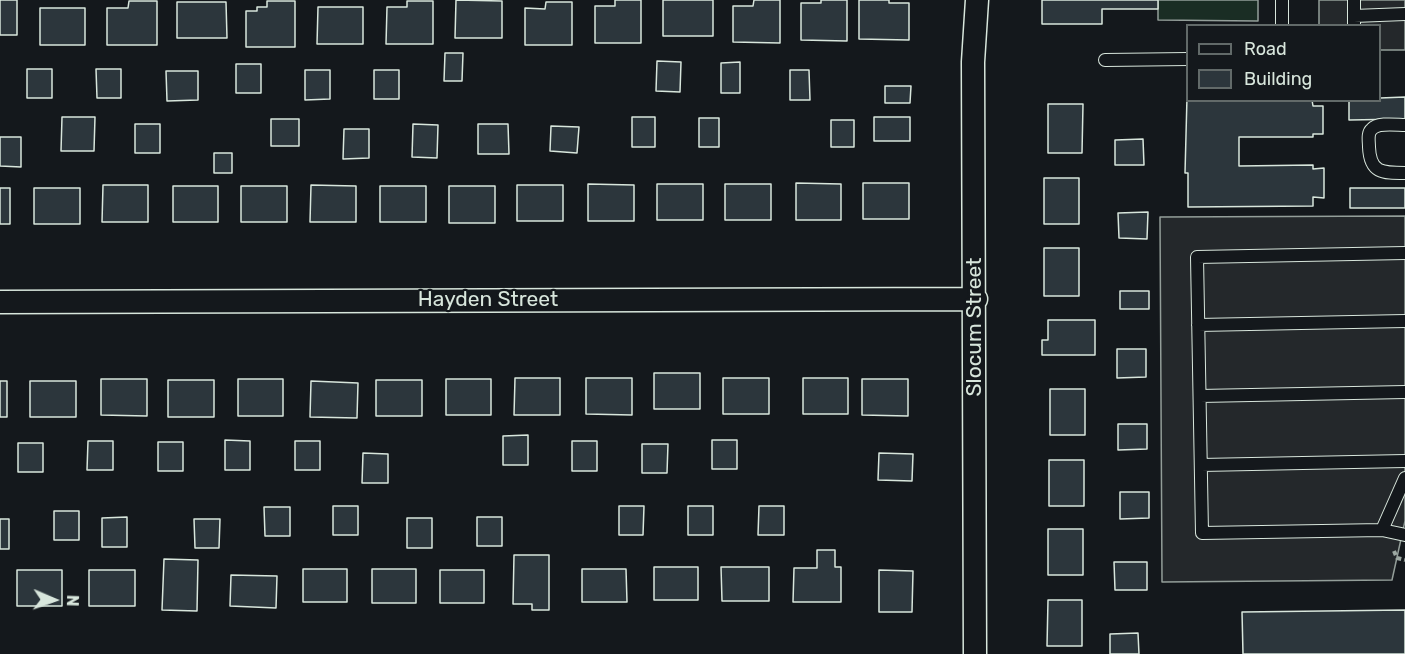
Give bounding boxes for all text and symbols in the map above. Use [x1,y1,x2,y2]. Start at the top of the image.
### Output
legend [1186,24,1381,102]
text: Road [1244,38,1287,60]
text: Building [1244,68,1312,90]
street label: Slocum Street [962,258,988,396]
street label: Hayden Street [418,287,558,313]
north arrow [24,570,84,630]
text: N [63,595,82,607]

